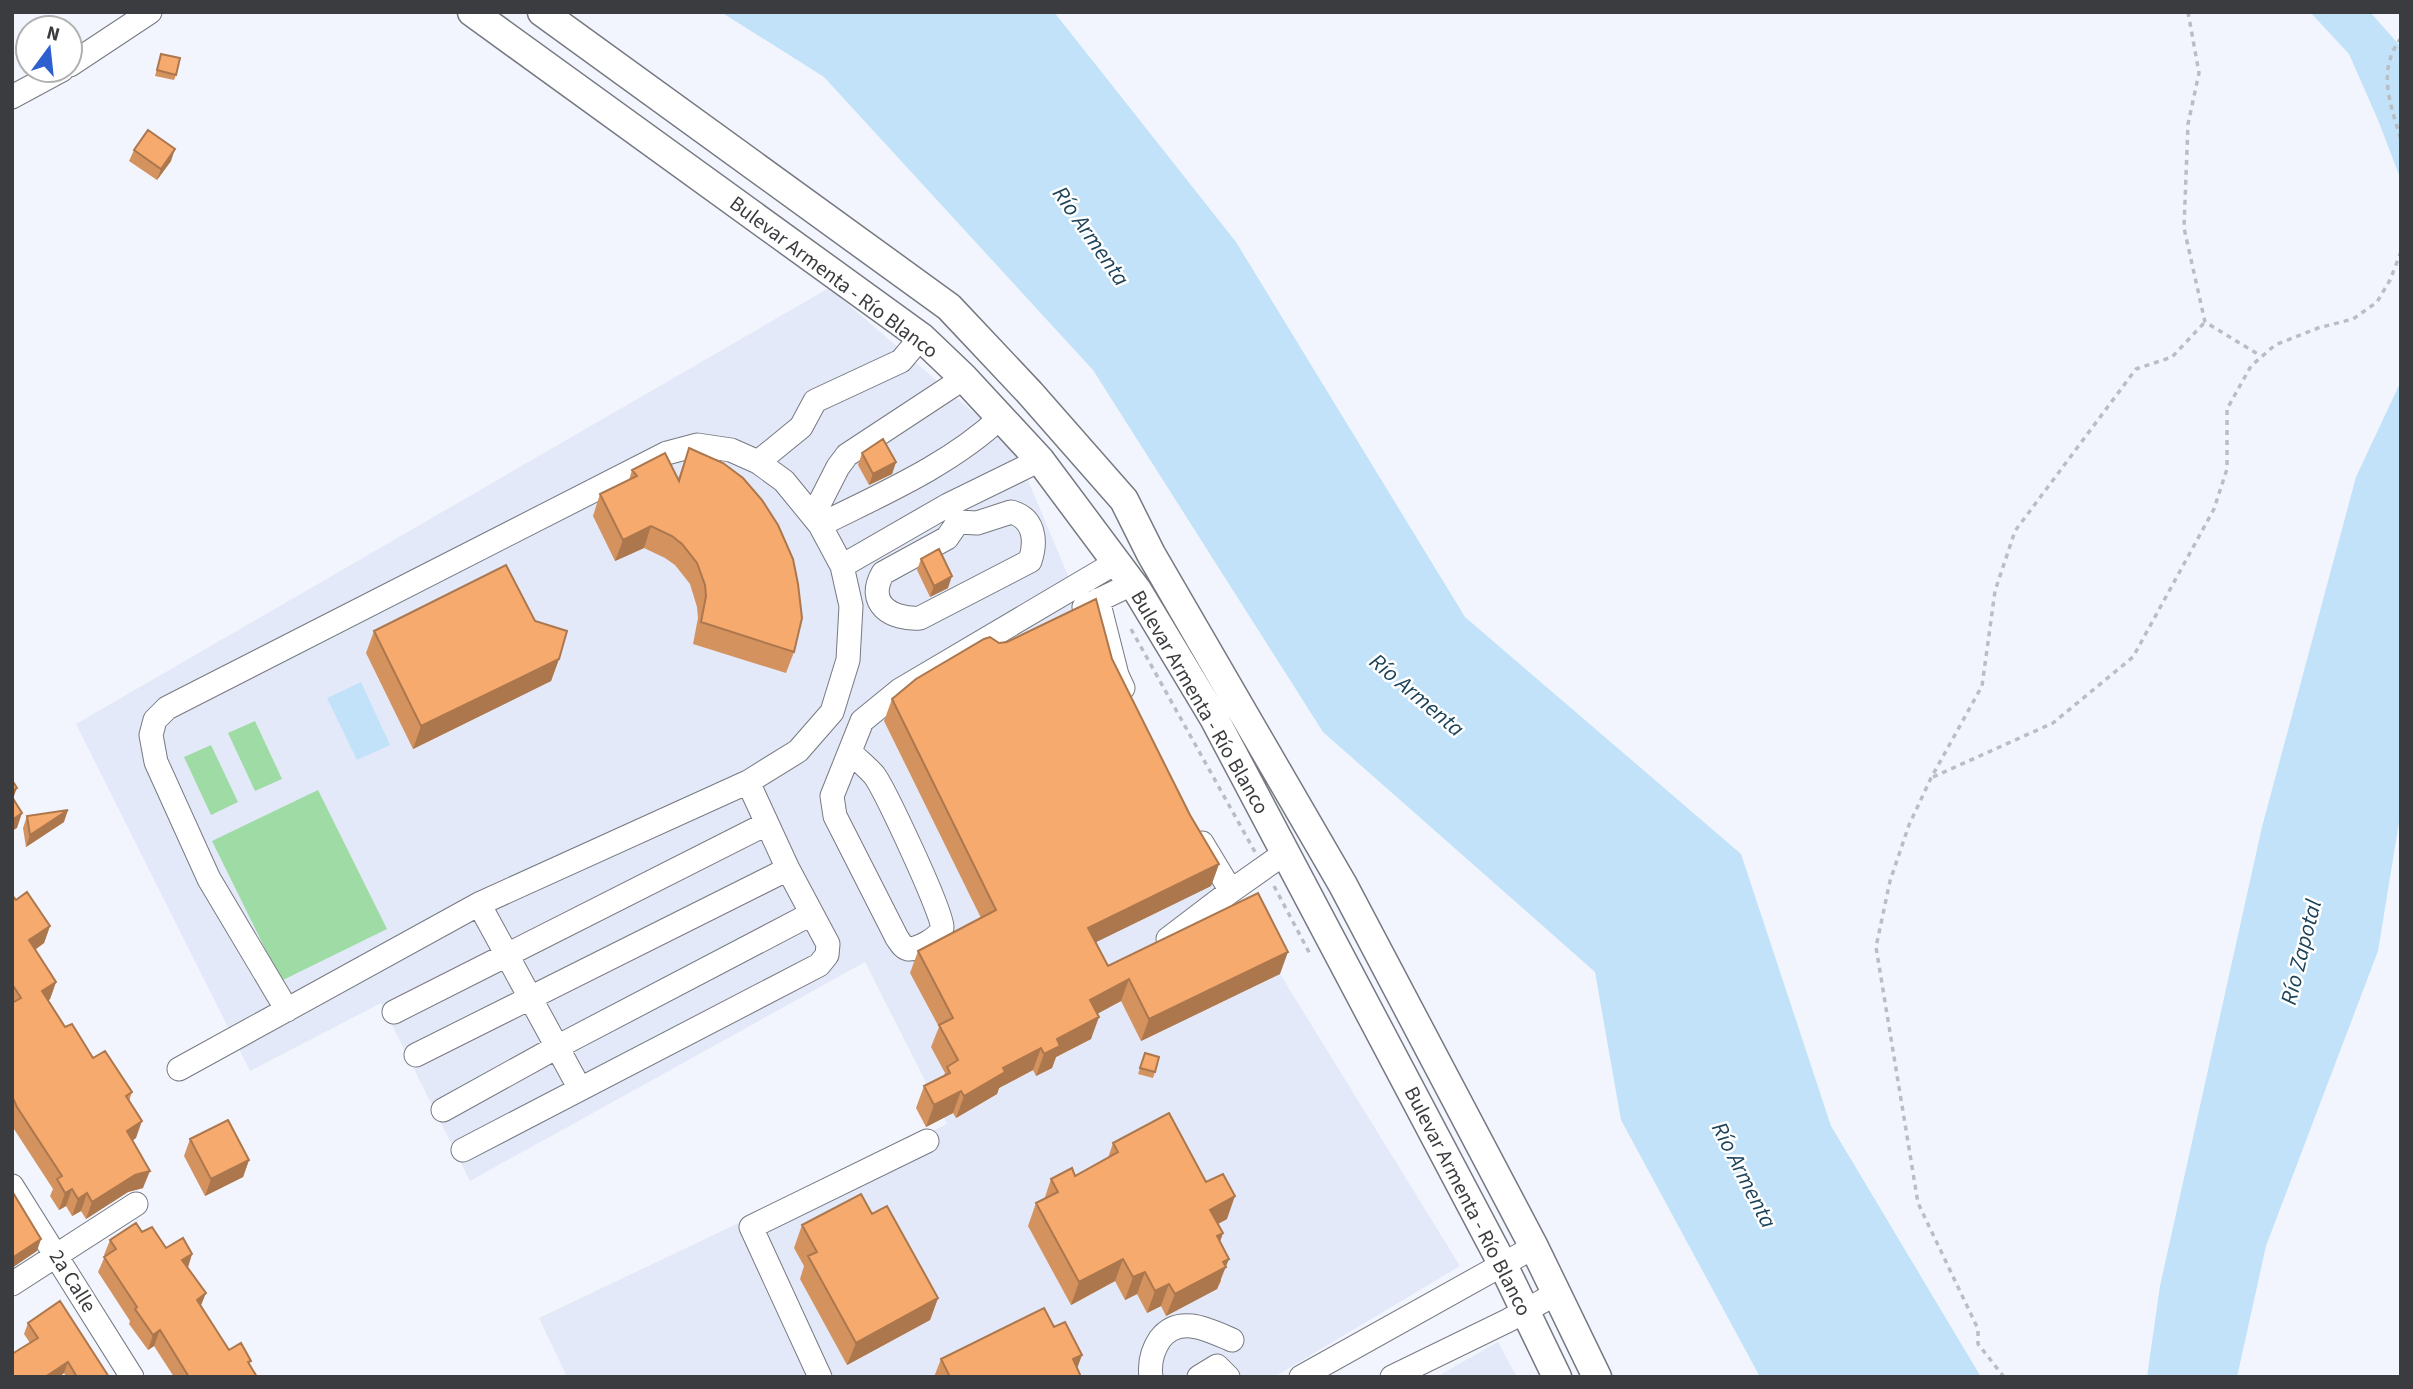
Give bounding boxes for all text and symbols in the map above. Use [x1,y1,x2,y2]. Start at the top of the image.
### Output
north arrow [14,14,84,84]
text: N [43,19,63,49]
water label: Río Armenta [1044,179,1138,293]
street label: Bulevar Armenta - Río Blanco [723,189,945,365]
street label: Bulevar Armenta - Río Blanco [1123,584,1277,820]
water label: Río Armenta [1362,645,1472,745]
water label: Río Zapotal [2272,896,2330,1008]
street label: Bulevar Armenta - Río Blanco [1397,1081,1539,1321]
water label: Río Armenta [1703,1116,1785,1234]
street label: 2a Calle [42,1244,104,1318]

